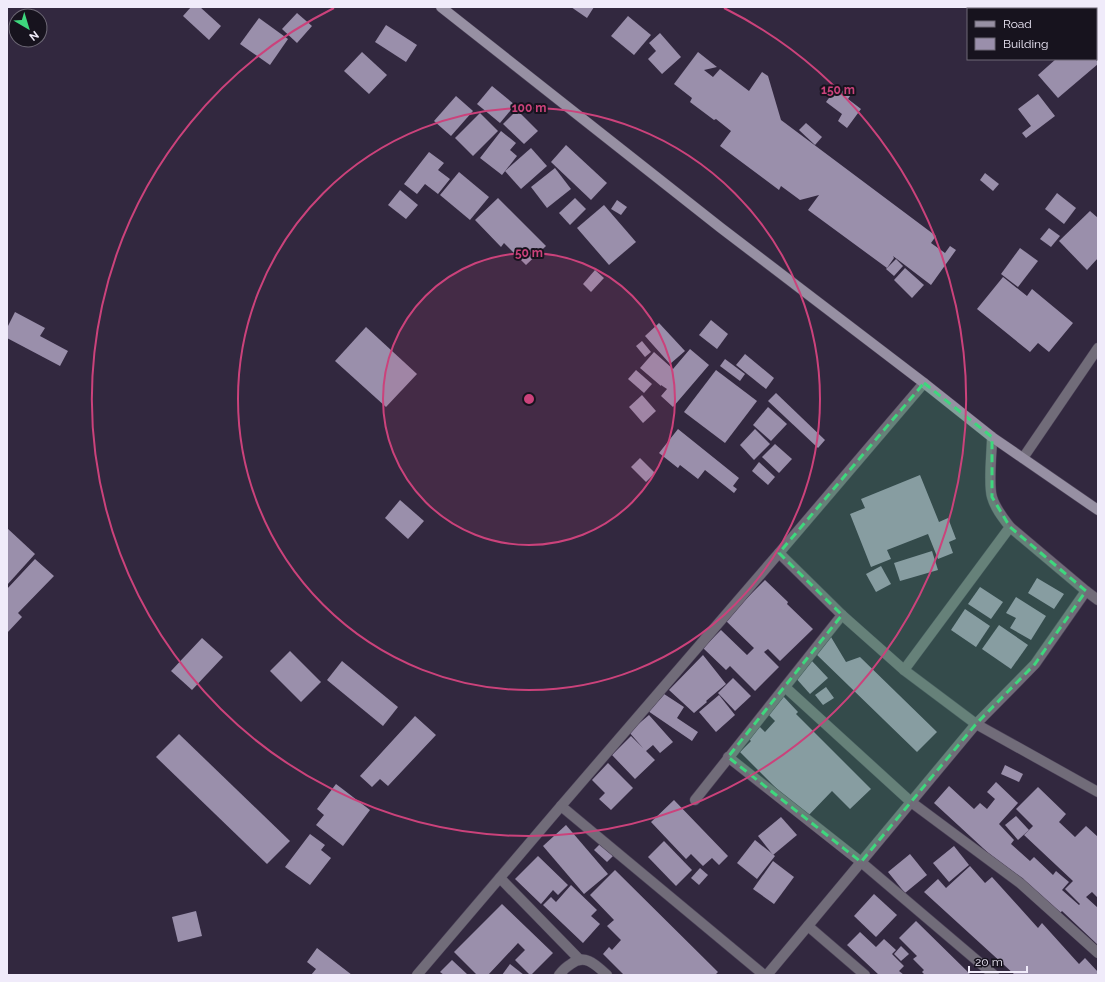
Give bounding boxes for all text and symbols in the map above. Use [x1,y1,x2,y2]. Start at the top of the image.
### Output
north arrow [8,8,48,48]
legend [967,8,1097,60]
text: Road [1003,17,1032,31]
text: N [27,28,41,43]
text: Building [1003,37,1049,51]
text: 150 m [821,83,855,97]
text: 100 m [512,101,546,115]
text: 50 m [515,246,543,260]
centre of rings [522,392,536,406]
scale bar [969,948,1027,974]
text: 20 m [975,955,1003,969]

